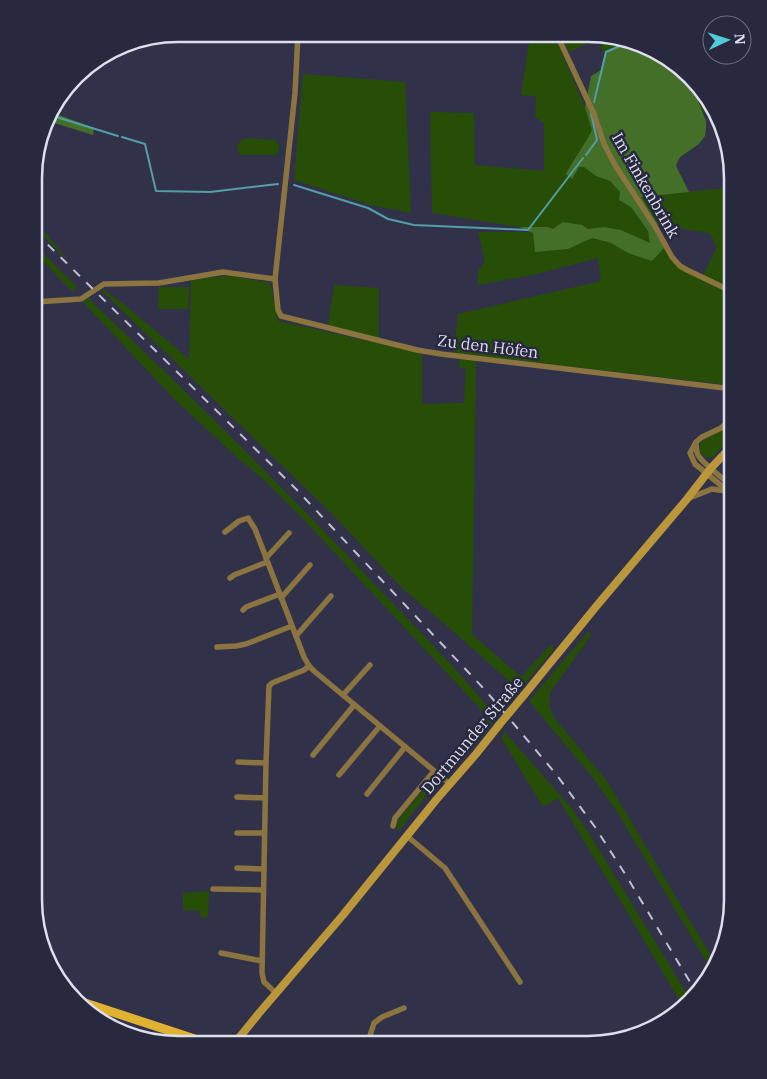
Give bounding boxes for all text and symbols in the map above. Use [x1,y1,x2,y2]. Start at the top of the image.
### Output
north arrow [702,15,752,65]
text: N [731,33,749,45]
street label: Im Finkenbrink [608,129,685,242]
street label: Zu den Höfen [436,330,540,362]
street label: Dortmunder Straße [417,672,527,798]

